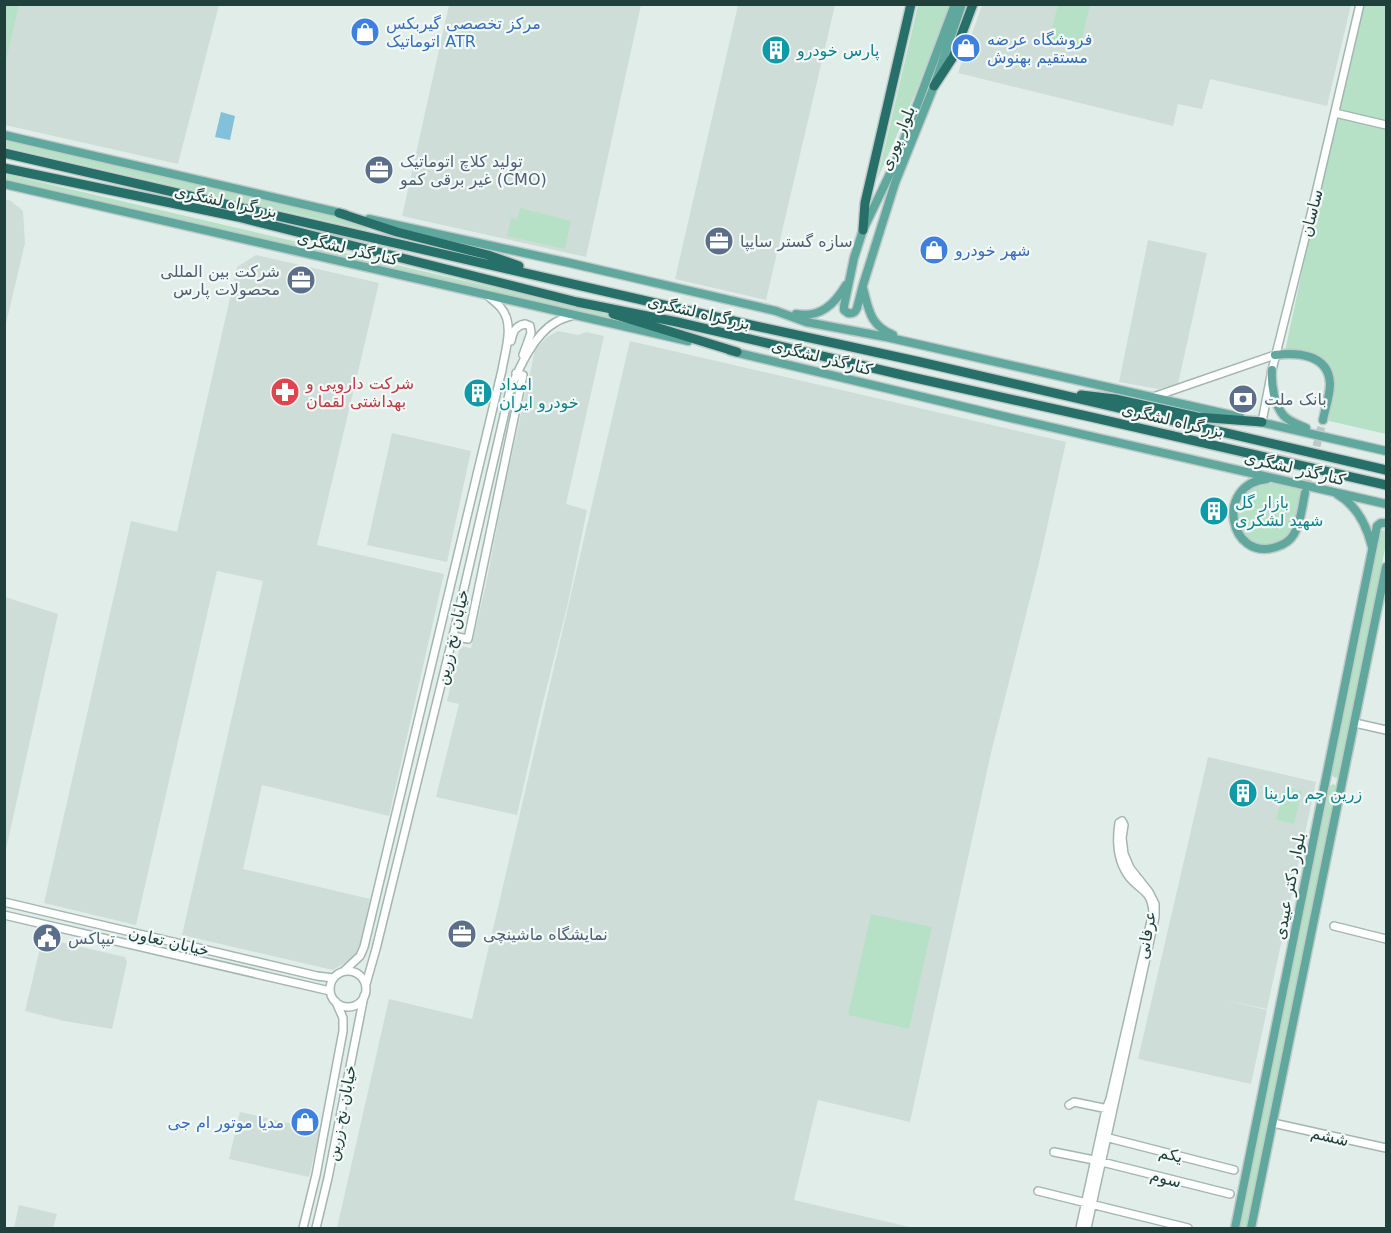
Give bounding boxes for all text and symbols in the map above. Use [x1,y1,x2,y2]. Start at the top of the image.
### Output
place label: مرکز تخصصی گیربکس اتوماتیک ATR [386,14,541,52]
shop icon: مرکز تخصصی گیربکس اتوماتیک ATR [349,16,381,48]
place label: فروشگاه عرضه مستقیم بهنوش [987,30,1092,68]
shop icon: فروشگاه عرضه مستقیم بهنوش [950,32,982,64]
building icon: پارس خودرو [760,34,792,66]
place label: پارس خودرو [796,41,879,61]
street label: بلوار پوری [876,103,920,174]
place label: تولید کلاچ اتوماتیک غیر برقی کمو (CMO) [399,152,547,190]
office icon: تولید کلاچ اتوماتیک غیر برقی کمو (CMO) [363,154,395,186]
street label: بزرگراه لشگری [173,181,279,223]
street label: ساسان [1296,187,1327,239]
office icon: سازه گستر سایپا [703,225,735,257]
street label: کنارگذر لشگری [295,228,401,270]
place label: سازه گستر سایپا [740,232,853,252]
shop icon: شهر خودرو [918,234,950,266]
place label: شهر خودرو [954,241,1030,261]
place label: شرکت بین المللی محصولات پارس [160,262,280,300]
office icon: شرکت بین المللی محصولات پارس [285,264,317,296]
street label: بزرگراه لشگری [646,291,752,334]
street label: کنارگذر لشگری [769,336,875,380]
place label: شرکت دارویی و بهداشتی لقمان [305,374,414,412]
place label: امداد خودرو ایران [499,375,579,413]
pharmacy icon: شرکت دارویی و بهداشتی لقمان [269,376,301,408]
building icon: امداد خودرو ایران [462,377,494,409]
bank icon: بانک ملت [1227,383,1259,415]
place label: بانک ملت [1264,390,1327,409]
street label: بزرگراه لشگری [1120,399,1226,442]
street label: کنارگذر لشگری [1242,448,1348,490]
place label: بازار گل شهید لشکری [1235,493,1323,531]
building icon: بازار گل شهید لشکری [1198,495,1230,527]
street label: خیابان نخ زرین [432,587,474,687]
building icon: زرین جم مارینا [1227,777,1259,809]
place label: زرین جم مارینا [1264,784,1362,804]
street label: بلوار دکتر عبیدی [1270,831,1310,942]
street label: عرفانی [1133,909,1161,961]
office icon: نمایشگاه ماشینچی [446,918,478,950]
public building icon: تیپاکس [31,922,63,954]
street label: خیابان تعاون [126,923,211,961]
place label: نمایشگاه ماشینچی [483,925,608,944]
place label: تیپاکس [68,929,115,949]
street label: خیابان نخ زرین [323,1063,361,1163]
shop icon: مدیا موتور ام جی [289,1106,321,1138]
place label: مدیا موتور ام جی [168,1113,284,1133]
street label: ششم [1309,1123,1351,1150]
street label: یکم [1157,1142,1185,1167]
street label: سوم [1148,1165,1183,1192]

